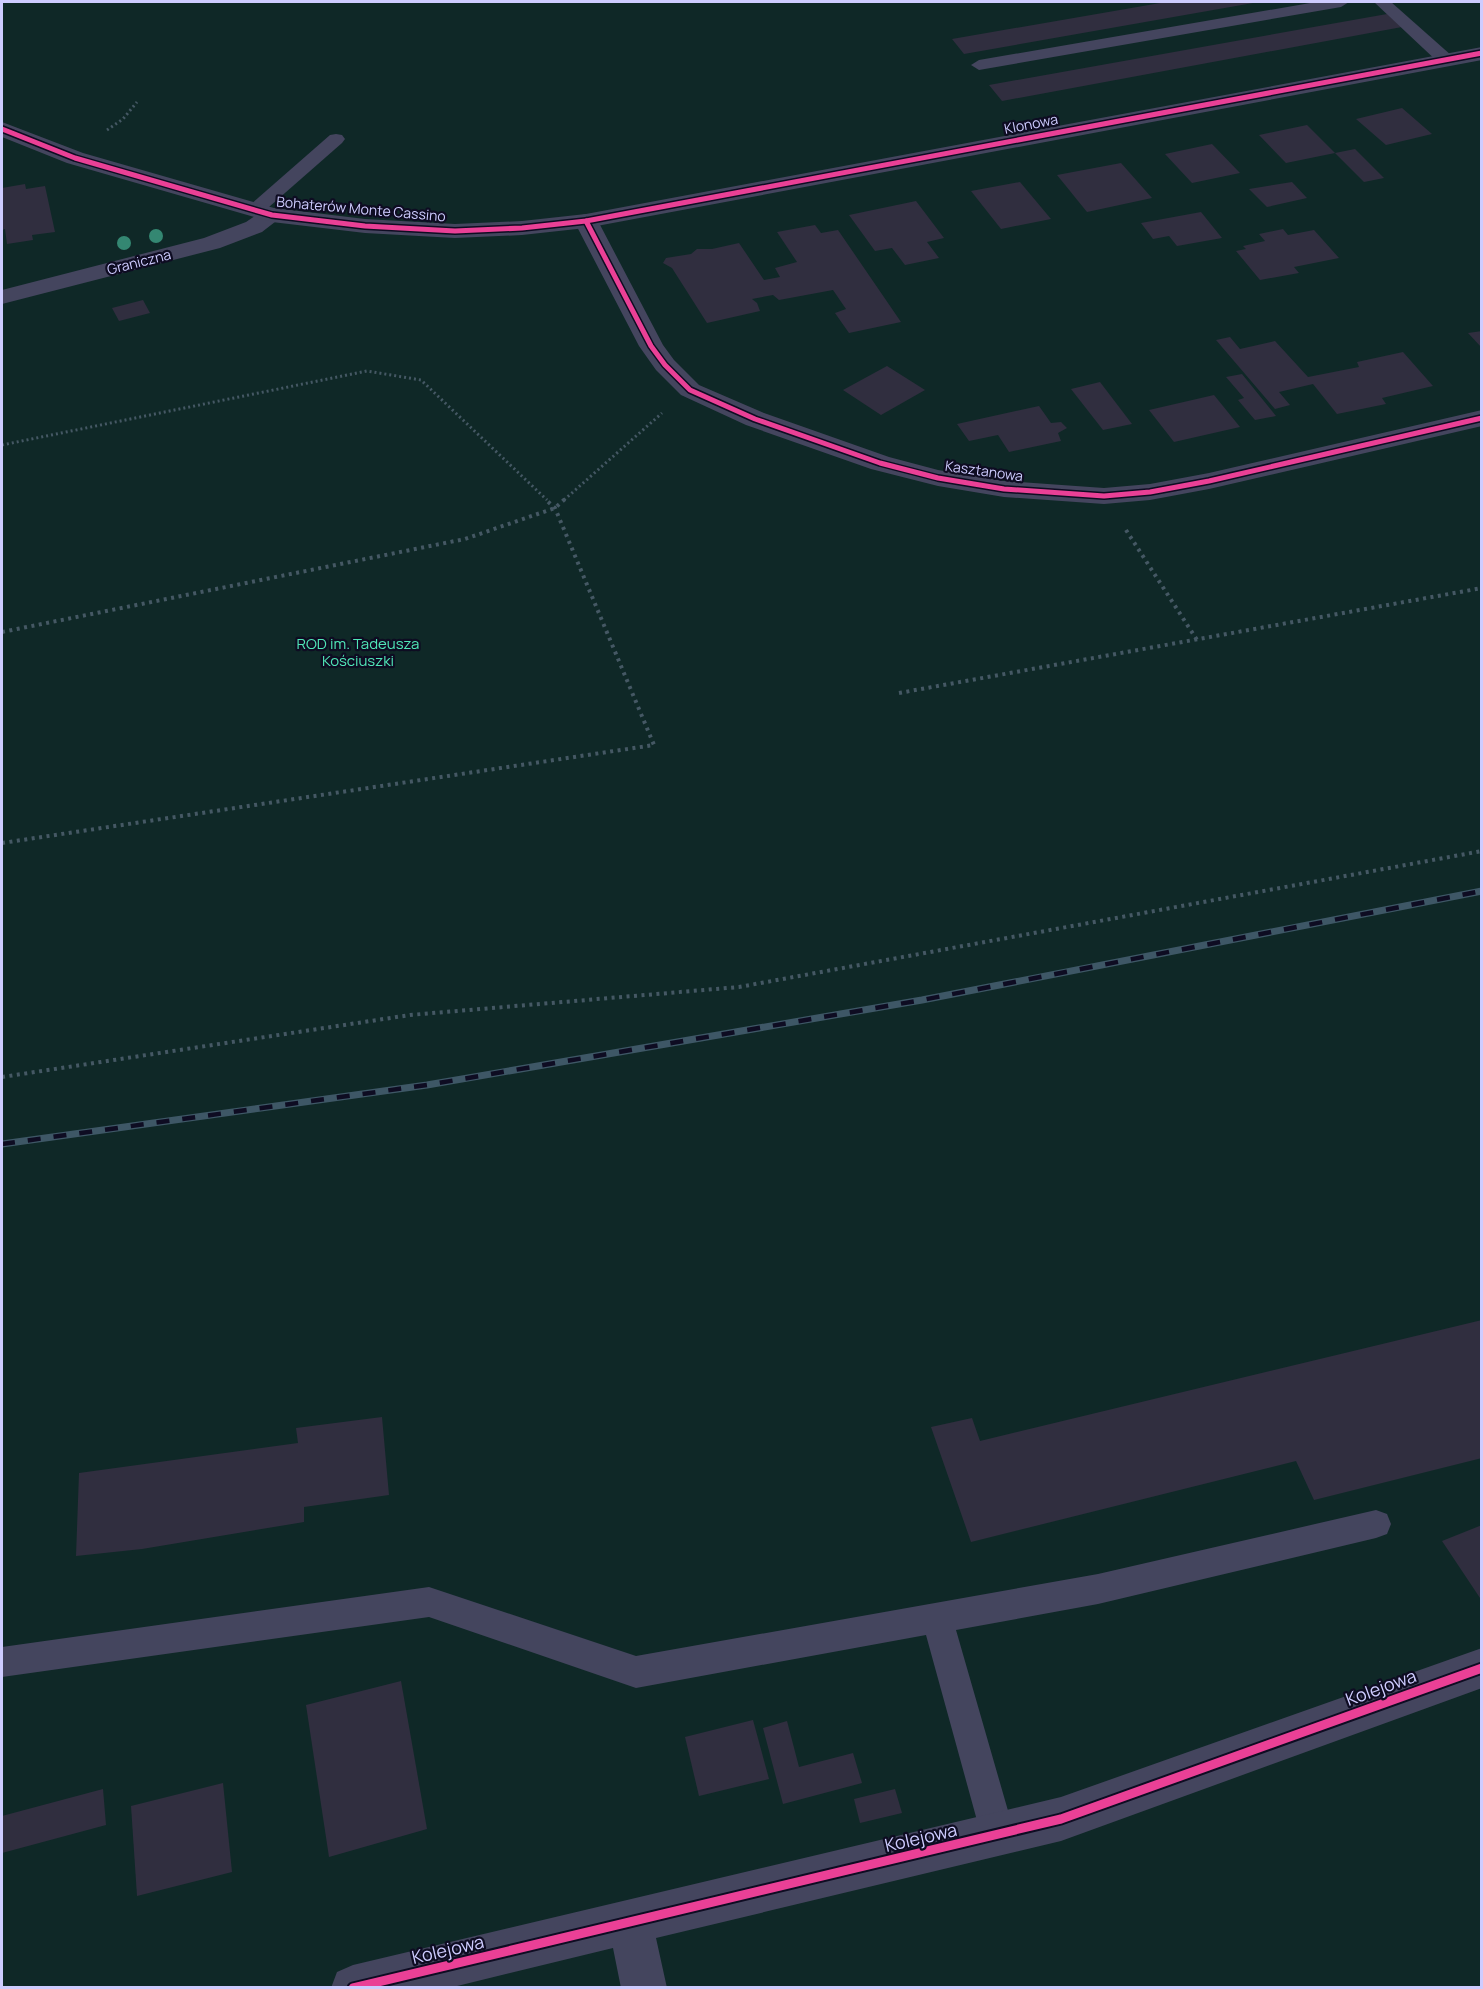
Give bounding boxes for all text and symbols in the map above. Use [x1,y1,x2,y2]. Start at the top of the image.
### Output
street label: Klonowa [1002,109,1059,138]
street label: Bohaterów Monte Cassino [276,192,447,225]
street label: Graniczna [105,244,173,279]
street label: Kasztanowa [944,456,1024,485]
park label: ROD im. Tadeusza Kościuszki [297,633,419,671]
street label: Kolejowa [1342,1663,1419,1711]
street label: Kolejowa [882,1817,959,1857]
street label: Kolejowa [409,1929,486,1969]

